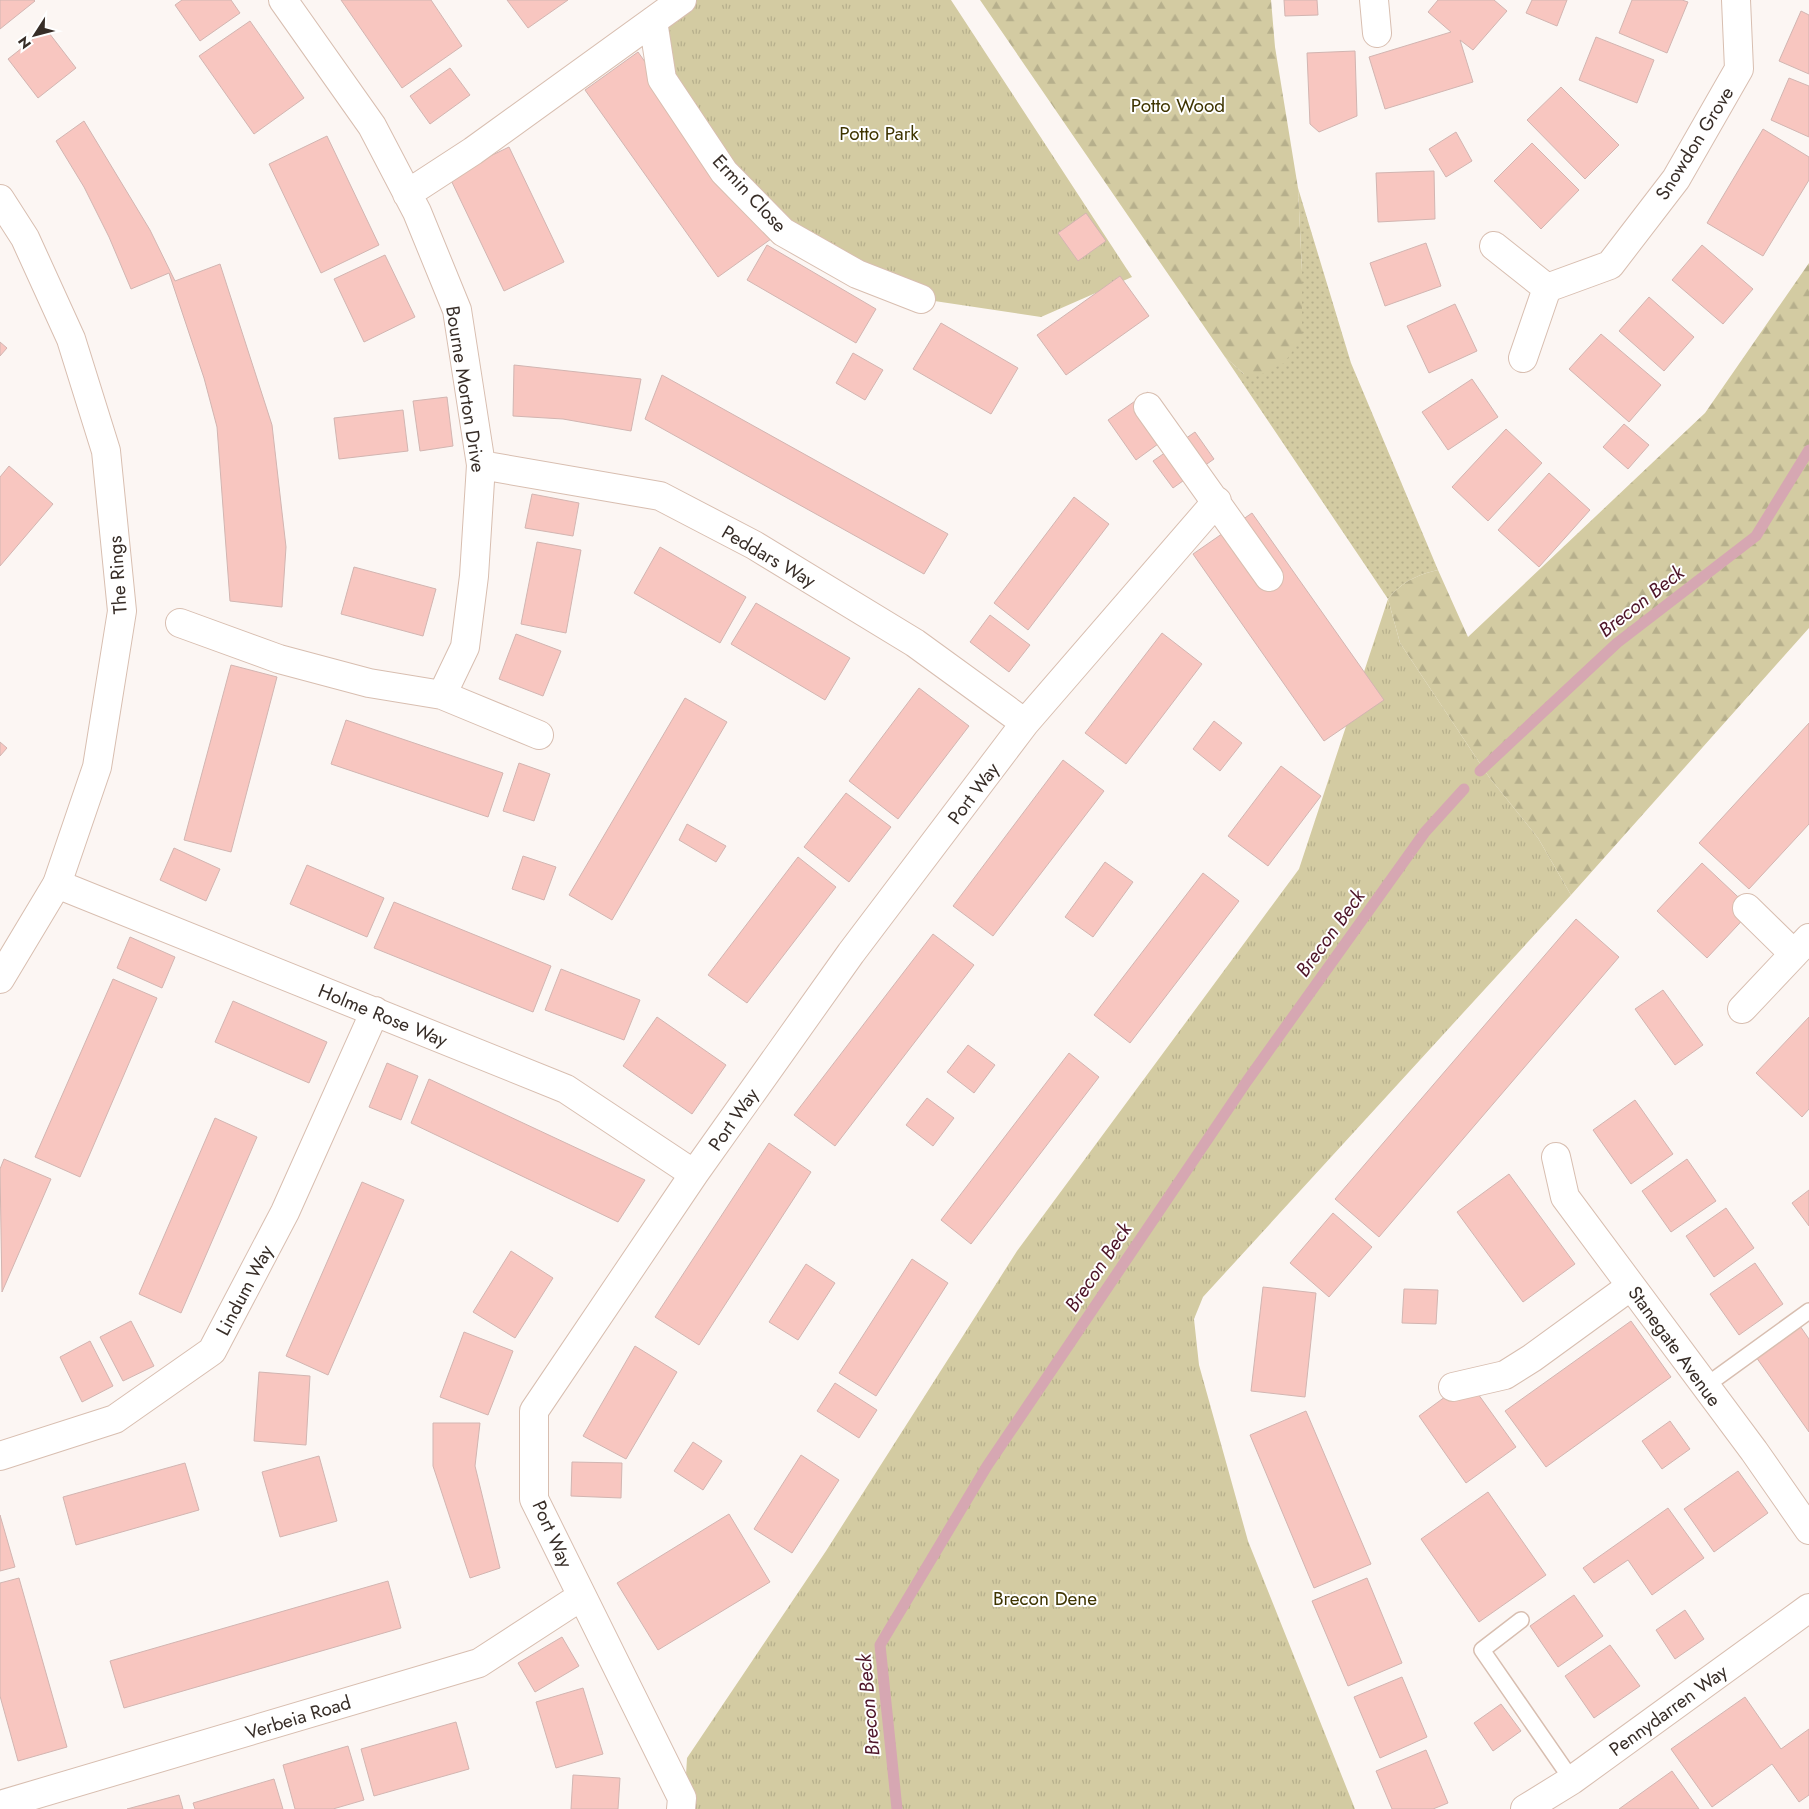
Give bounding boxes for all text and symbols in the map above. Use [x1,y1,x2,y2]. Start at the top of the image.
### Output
north arrow [10,10,60,60]
text: N [13,32,36,53]
street label: Snowdon Grove [1649,81,1740,205]
park label: Potto Wood [1131,92,1225,119]
park label: Potto Park [839,120,919,147]
street label: Ermin Close [706,148,793,238]
street label: Bourne Morton Drive [439,304,492,474]
street label: Peddars Way [717,519,821,595]
street label: The Rings [101,535,134,615]
water label: Brecon Beck [1592,558,1692,644]
street label: Port Way [941,756,1006,830]
water label: Brecon Beck [1289,882,1373,983]
street label: Holme Rose Way [314,977,452,1054]
street label: Port Way [702,1082,765,1156]
water label: Brecon Beck [1058,1216,1140,1318]
street label: Lindum Way [209,1240,280,1340]
street label: Stanegate Avenue [1622,1280,1728,1412]
street label: Port Way [526,1496,580,1573]
park label: Brecon Dene [993,1585,1097,1612]
water label: Brecon Beck [849,1651,887,1757]
street label: Pennydarren Way [1604,1658,1734,1763]
street label: Verbeia Road [242,1689,354,1746]

